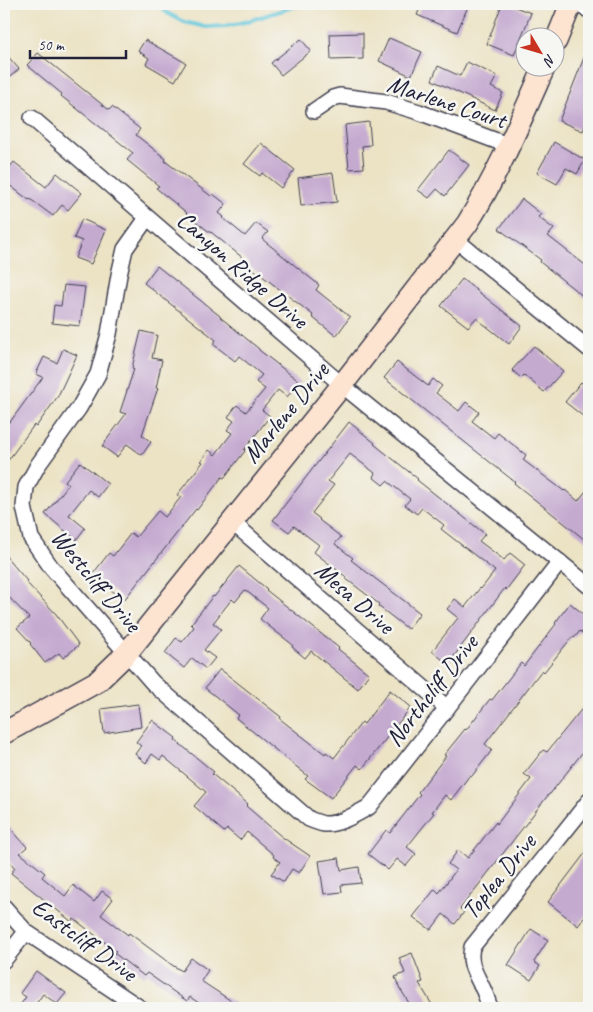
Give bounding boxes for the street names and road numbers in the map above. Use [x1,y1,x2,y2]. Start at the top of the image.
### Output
street label: Marlene Court [383,68,513,137]
street label: Canyon Ridge Drive [170,204,316,337]
street label: Marlene Drive [235,354,337,470]
street label: Westcliff Drive [44,523,150,640]
street label: Mesa Drive [308,554,402,642]
street label: Northcliff Drive [378,627,487,753]
street label: Toplea Drive [455,826,544,926]
street label: Eastcliff Drive [26,891,145,990]

